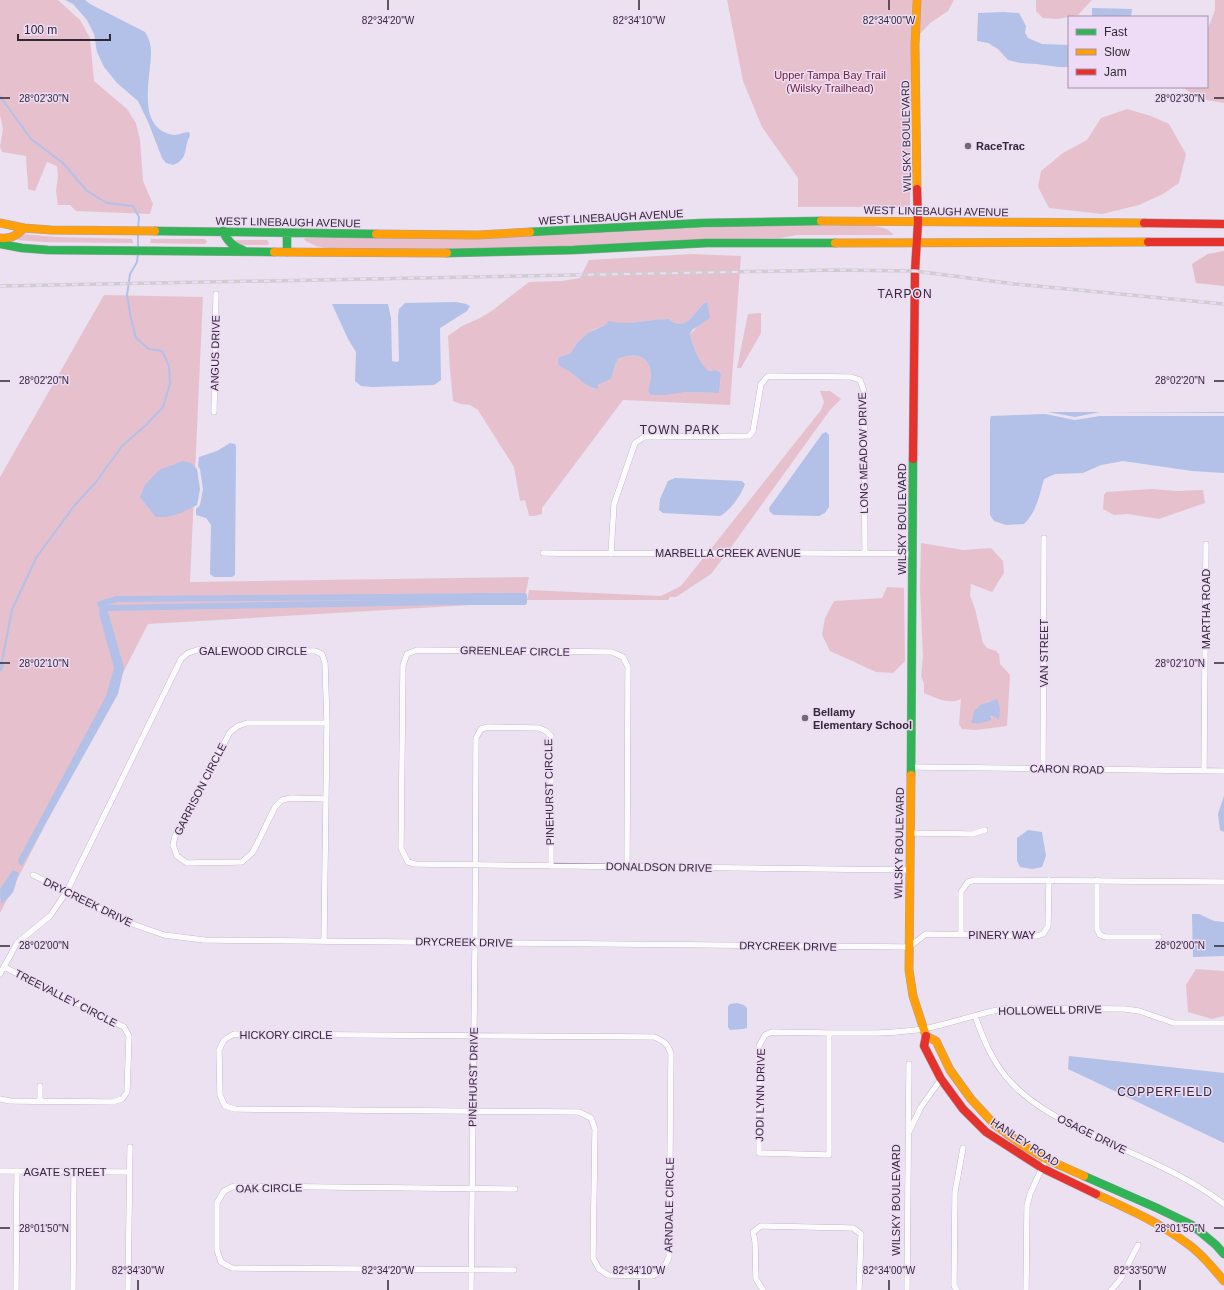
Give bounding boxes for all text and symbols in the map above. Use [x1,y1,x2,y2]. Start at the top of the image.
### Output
text: 82°34'20"W [362,15,415,26]
text: 82°34'10"W [613,15,666,26]
text: 82°34'00"W [863,15,916,26]
scale bar [18,16,110,42]
legend [1068,16,1208,88]
text: 100 m [24,23,57,37]
text: Fast [1104,25,1128,39]
text: Slow [1104,45,1130,59]
text: Jam [1104,65,1127,79]
park label: Upper Tampa Bay Trail (Wilsky Trailhead) [774,69,886,94]
street label: WILSKY BOULEVARD [899,80,913,192]
text: 28°02'30"N [19,93,69,104]
text: 28°02'30"N [1155,93,1205,104]
place label: RaceTrac [976,140,1025,152]
marker: RaceTrac [963,141,973,151]
street label: WEST LINEBAUGH AVENUE [863,204,1009,218]
street label: WEST LINEBAUGH AVENUE [538,207,684,227]
street label: WEST LINEBAUGH AVENUE [215,215,361,229]
district label: TARPON [877,287,933,301]
street label: ANGUS DRIVE [208,315,222,391]
text: 28°02'20"N [19,375,69,386]
text: 28°02'20"N [1155,375,1205,386]
street label: LONG MEADOW DRIVE [856,392,870,514]
district label: TOWN PARK [640,423,720,437]
street label: WILSKY BOULEVARD [896,463,908,575]
street label: MARBELLA CREEK AVENUE [655,547,801,559]
street label: MARTHA ROAD [1200,569,1212,649]
street label: VAN STREET [1038,619,1050,687]
street label: GREENLEAF CIRCLE [460,644,570,658]
street label: GALEWOOD CIRCLE [199,645,307,657]
text: 28°02'10"N [19,658,69,669]
text: 28°02'10"N [1155,658,1205,669]
place label: Bellamy Elementary School [813,706,912,731]
marker: Bellamy Elementary School [800,713,810,723]
street label: PINEHURST CIRCLE [542,739,556,845]
street label: GARRISON CIRCLE [171,741,229,837]
street label: CARON ROAD [1030,762,1104,776]
street label: WILSKY BOULEVARD [892,787,906,899]
street label: DONALDSON DRIVE [606,860,712,874]
street label: DRYCREEK DRIVE [42,875,134,929]
street label: PINERY WAY [968,929,1036,941]
street label: DRYCREEK DRIVE [415,935,513,949]
street label: DRYCREEK DRIVE [739,939,837,953]
text: 28°02'00"N [19,940,69,951]
text: 28°02'00"N [1155,940,1205,951]
street label: TREEVALLEY CIRCLE [13,967,119,1029]
street label: HOLLOWELL DRIVE [998,1003,1102,1017]
street label: PINEHURST DRIVE [466,1027,480,1127]
street label: HICKORY CIRCLE [239,1029,333,1041]
street label: JODI LYNN DRIVE [753,1048,767,1142]
district label: COPPERFIELD [1117,1085,1213,1099]
street label: OSAGE DRIVE [1055,1112,1129,1156]
street label: HANLEY ROAD [989,1116,1061,1168]
street label: WILSKY BOULEVARD [890,1144,902,1256]
street label: ARNDALE CIRCLE [662,1157,676,1253]
street label: AGATE STREET [24,1166,107,1178]
street label: OAK CIRCLE [236,1181,302,1195]
text: 28°01'50"N [19,1223,69,1234]
text: 28°01'50"N [1155,1223,1205,1234]
text: 82°34'30"W [112,1265,165,1276]
text: 82°34'20"W [362,1265,415,1276]
text: 82°34'10"W [613,1265,666,1276]
text: 82°34'00"W [863,1265,916,1276]
text: 82°33'50"W [1114,1265,1167,1276]

